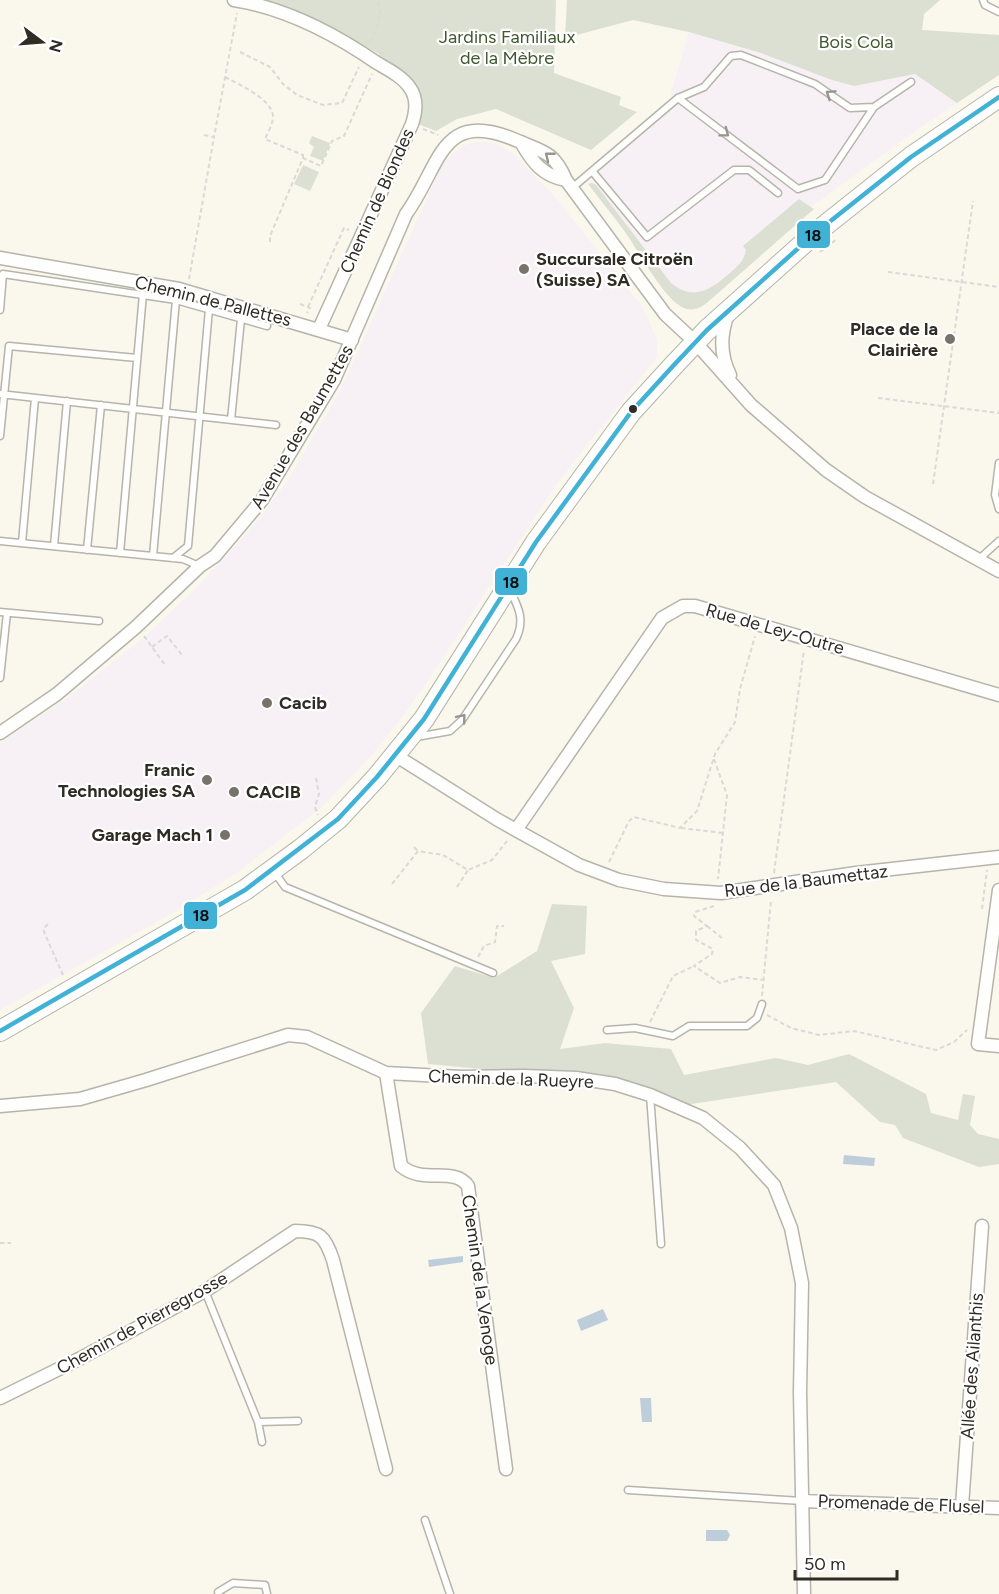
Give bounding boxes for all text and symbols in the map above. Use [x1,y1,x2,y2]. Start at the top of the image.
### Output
north arrow [12,12,72,72]
park label: Jardins Familiaux de la Mèbre [439,26,576,69]
park label: Bois Cola [818,31,894,53]
text: N [45,37,67,55]
one-way arrow [826,90,837,101]
street label: Chemin de Biondes [335,125,419,277]
one-way arrow [718,126,729,137]
one-way arrow [544,152,555,163]
line badge: 18 [796,220,831,249]
text: 18 [805,226,821,245]
place label: Succursale Citroën (Suisse) SA [536,248,693,291]
marker: Succursale Citroën (Suisse) SA [517,262,531,276]
street label: Chemin de Pallettes [132,271,294,331]
place label: Place de la Clairière [850,318,938,361]
marker: Place de la Clairière [943,332,957,346]
street label: Avenue des Baumettes [246,341,358,513]
unlabelled marker [627,403,639,415]
line badge: 18 [494,567,528,596]
text: 18 [503,573,519,592]
street label: Rue de Ley-Outre [703,599,847,659]
place label: Cacib [279,692,327,714]
marker: Cacib [260,696,274,710]
one-way arrow [455,714,466,725]
place label: Franic Technologies SA [58,759,195,802]
marker: Franic Technologies SA [200,773,214,787]
place label: CACIB [246,781,301,803]
marker: CACIB [227,785,241,799]
place label: Garage Mach 1 [92,824,213,846]
marker: Garage Mach 1 [218,828,232,842]
street label: Rue de la Baumettaz [723,860,889,902]
line badge: 18 [183,901,218,930]
text: 18 [193,906,209,925]
street label: Chemin de la Rueyre [428,1065,594,1093]
street label: Chemin de la Venoge [457,1193,503,1367]
street label: Chemin de Pierregrosse [53,1267,231,1379]
street label: Allée des Ailanthis [956,1292,988,1440]
street label: Promenade de Flusel [817,1490,985,1518]
scale bar [795,1543,897,1581]
text: 50 m [804,1553,846,1575]

